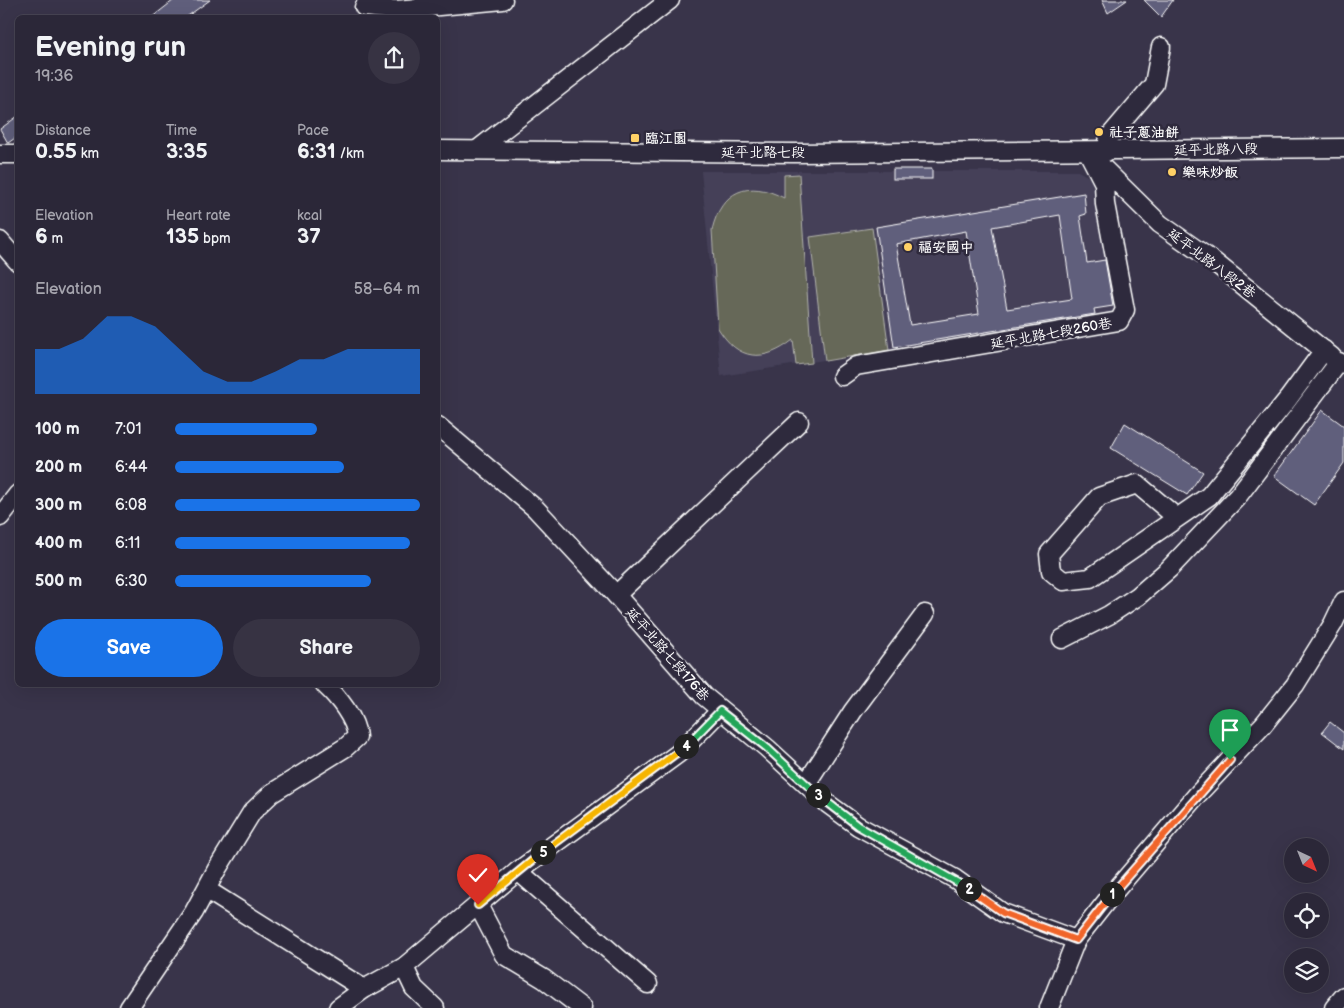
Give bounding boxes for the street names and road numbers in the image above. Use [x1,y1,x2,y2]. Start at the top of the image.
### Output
street label: 延平北路八段 [1174,140,1258,159]
street label: 延平北路七段 [721,144,805,161]
street label: 延平北路八段2巷 [1164,225,1260,303]
street label: 延平北路七段260巷 [989,314,1114,353]
street label: 延平北路七段176巷 [622,604,714,706]

